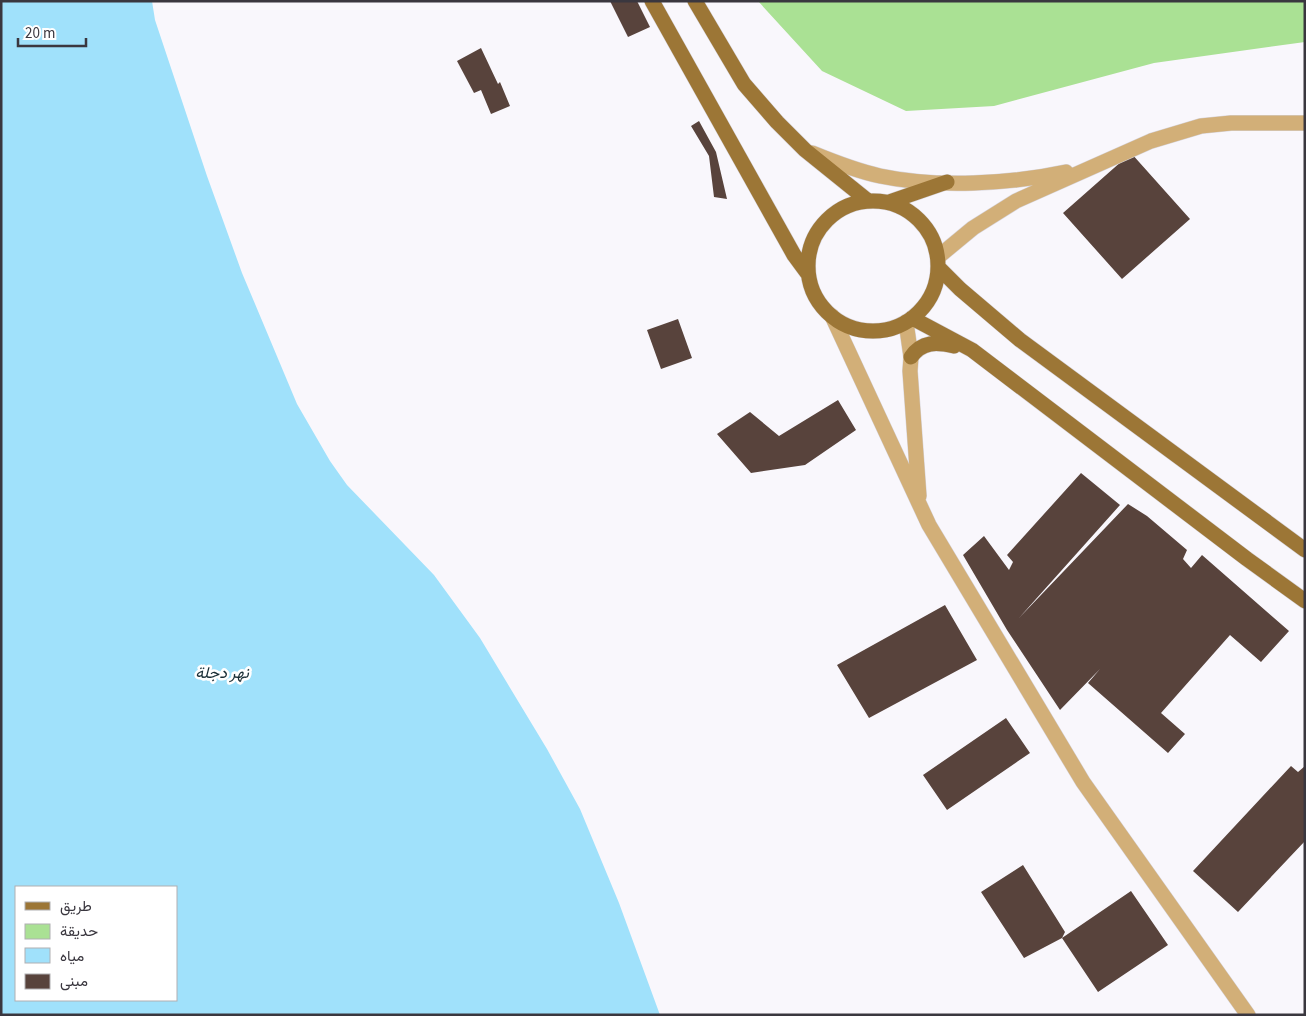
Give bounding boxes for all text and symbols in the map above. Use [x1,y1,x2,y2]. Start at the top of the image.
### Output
scale bar [18,15,85,47]
text: 20 m [25,23,55,44]
water label: نهر دجلة [195,662,250,684]
legend [15,886,178,1001]
text: طريق [60,896,92,917]
text: حديقة [60,921,98,942]
text: مياه [60,946,84,967]
text: مبنى [60,971,88,992]

